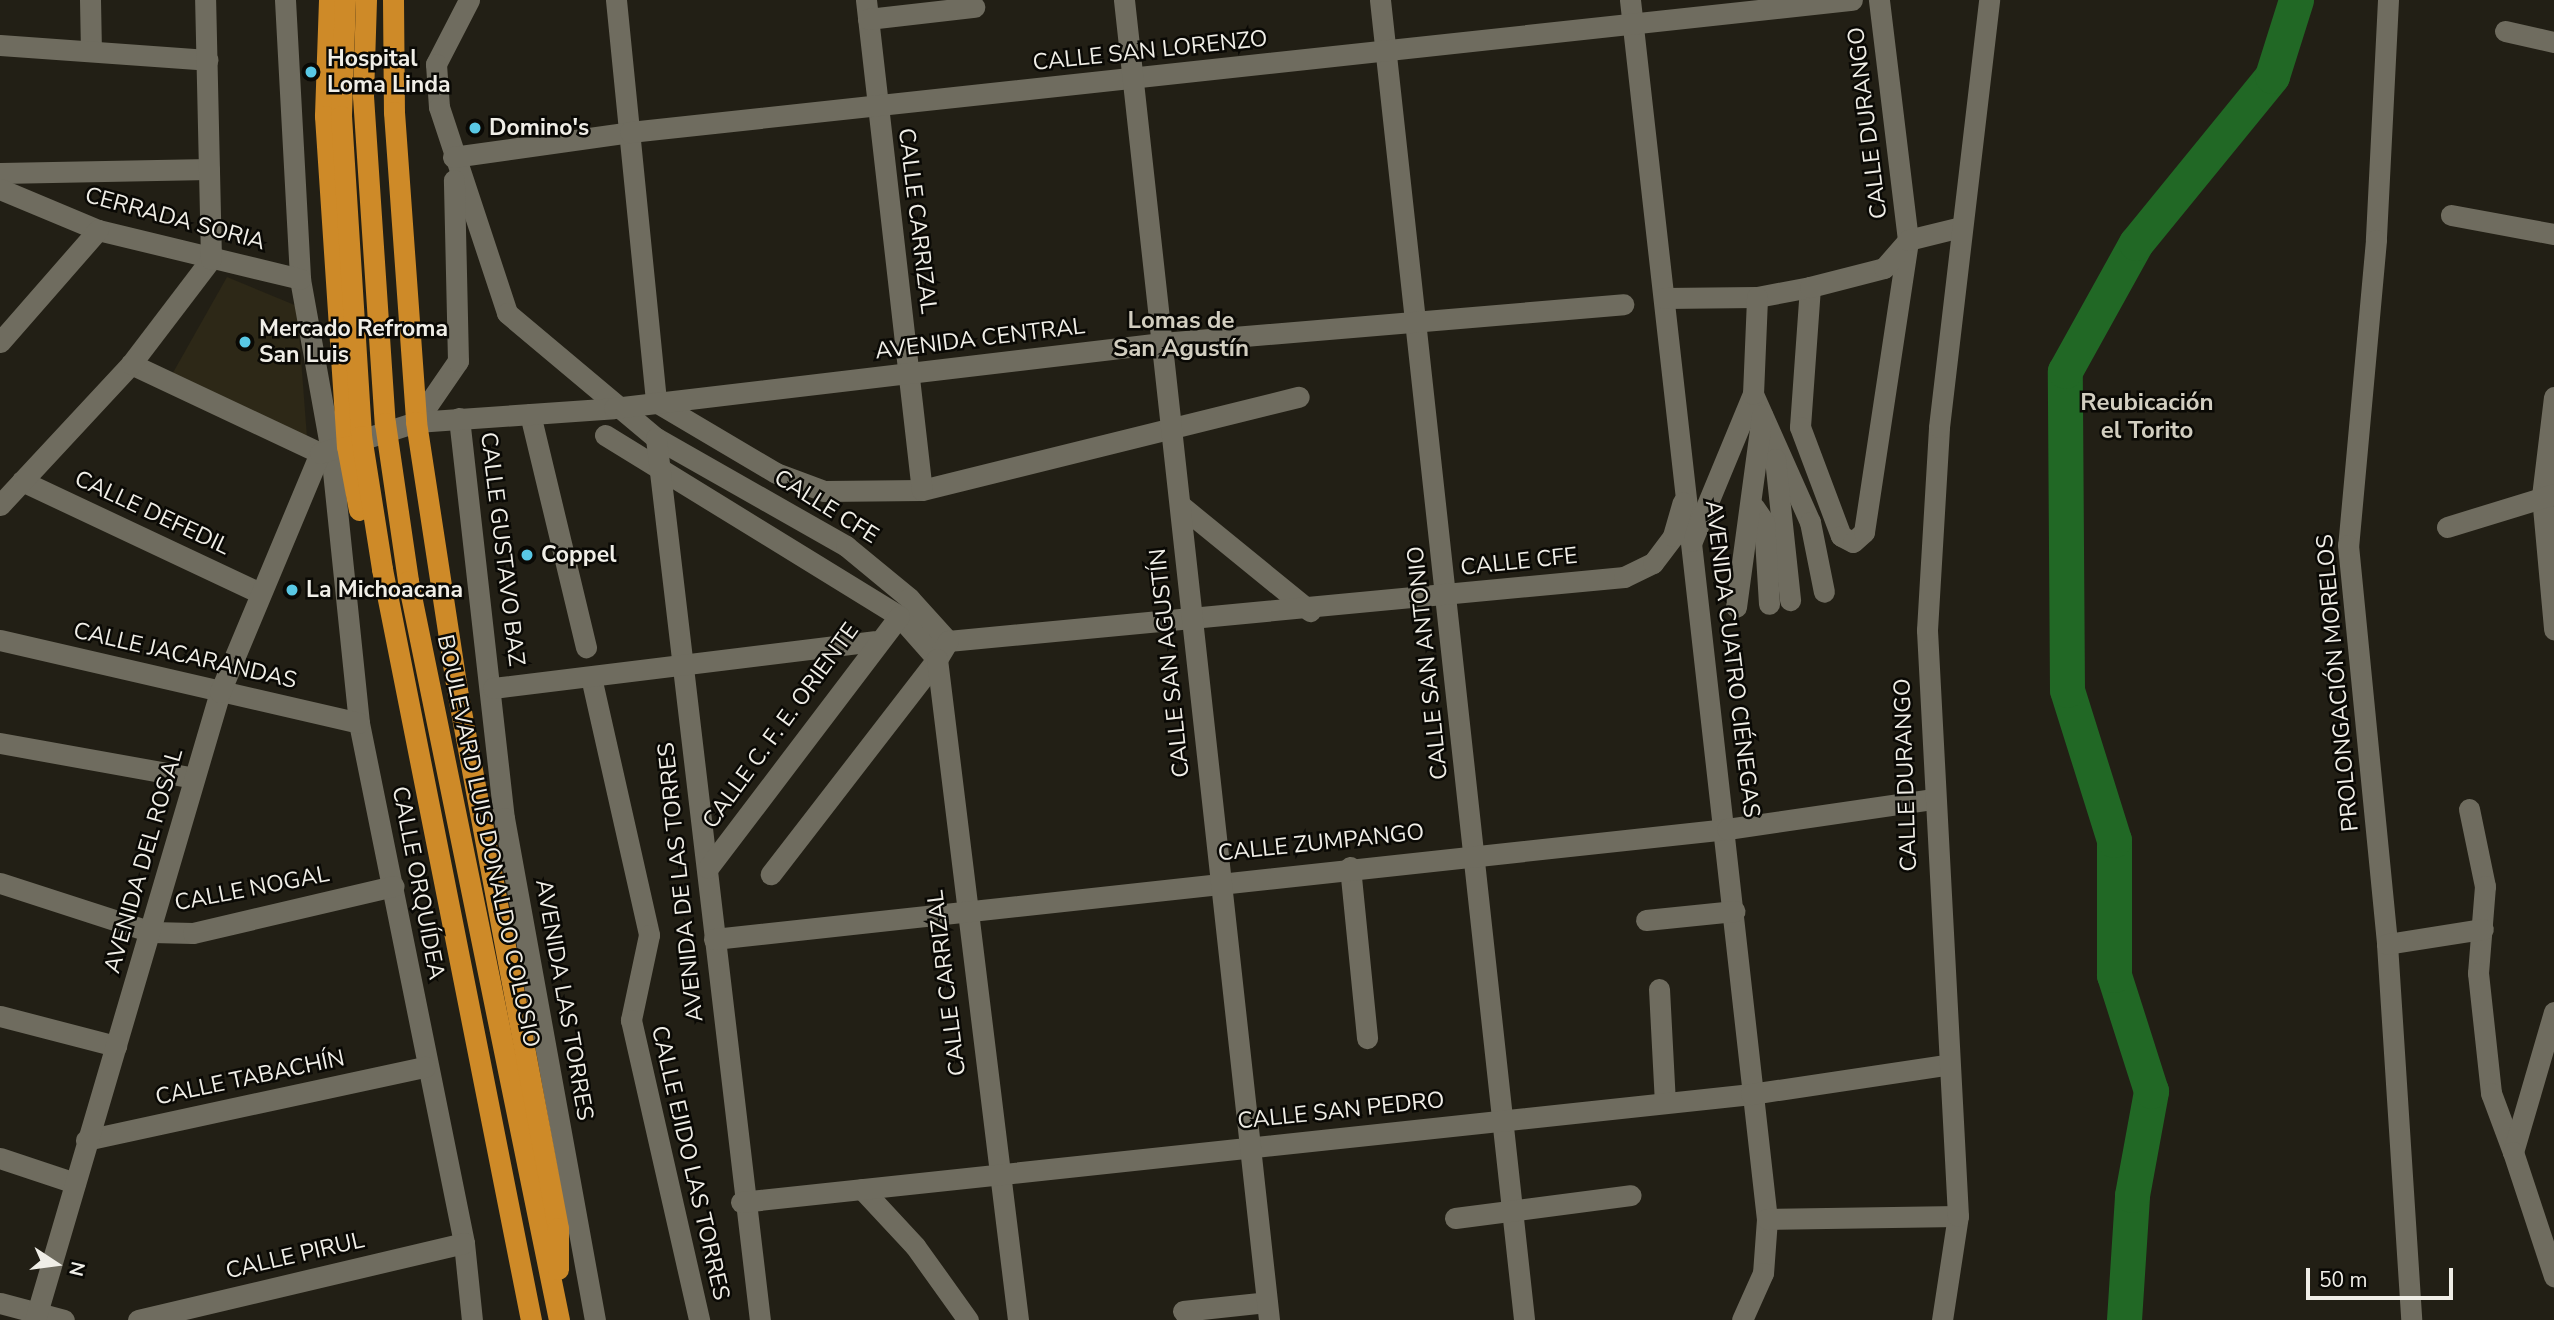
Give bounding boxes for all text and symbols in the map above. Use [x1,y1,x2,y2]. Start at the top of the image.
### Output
street label: CALLE SAN LORENZO [1031,25,1269,77]
street label: CALLE DURANGO [1843,25,1893,221]
place label: Hospital Loma Linda [327,45,451,99]
marker: Hospital Loma Linda [301,62,321,82]
place label: Domino's [489,114,589,142]
marker: Domino's [467,120,483,136]
street label: CALLE CARRIZAL [892,126,942,316]
street label: CERRADA SORIA [82,182,268,256]
district label: Lomas de San Agustín [1113,307,1249,363]
street label: AVENIDA CENTRAL [873,312,1087,366]
place label: Mercado Refroma San Luis [259,315,448,369]
marker: Mercado Refroma San Luis [237,334,253,350]
district label: Reubicación el Torito [2080,389,2214,445]
street label: CALLE GUSTAVO BAZ [474,430,530,668]
street label: CALLE CFE [769,464,883,550]
street label: CALLE DEFEDIL [70,465,234,561]
street label: AVENIDA CUATRO CIÉNEGAS [1699,499,1765,819]
street label: PROLONGACIÓN MORELOS [2311,533,2365,833]
place label: Coppel [541,541,616,569]
street label: CALLE CFE [1459,542,1579,582]
street label: CALLE SAN ANTONIO [1402,545,1454,781]
marker: Coppel [519,547,535,563]
street label: CALLE SAN AGUSTÍN [1144,547,1196,779]
place label: La Michoacana [306,576,463,604]
marker: La Michoacana [284,582,300,598]
street label: CALLE JACARANDAS [71,617,299,695]
street label: CALLE C. F. E. ORIENTE [697,618,865,834]
street label: BOULEVARD LUIS DONALDO COLOSIO [431,632,545,1050]
street label: CALLE DURANGO [1889,678,1923,872]
street label: AVENIDA DE LAS TORRES [653,741,709,1023]
street label: AVENIDA DEL ROSAL [99,746,189,976]
street label: CALLE ORQUÍDEA [386,784,450,982]
street label: CALLE ZUMPANGO [1217,818,1425,868]
street label: CALLE NOGAL [172,860,332,918]
street label: AVENIDA LAS TORRES [529,877,599,1123]
street label: CALLE CARRIZAL [922,888,972,1078]
street label: CALLE EJIDO LAS TORRES [645,1023,735,1303]
street label: CALLE TABACHÍN [153,1044,347,1112]
street label: CALLE SAN PEDRO [1236,1086,1446,1136]
street label: CALLE PIRUL [223,1227,367,1285]
north arrow [21,1229,91,1299]
scale bar [2309,1254,2456,1298]
text: N [62,1259,91,1279]
text: 50 m [2319,1266,2368,1294]

